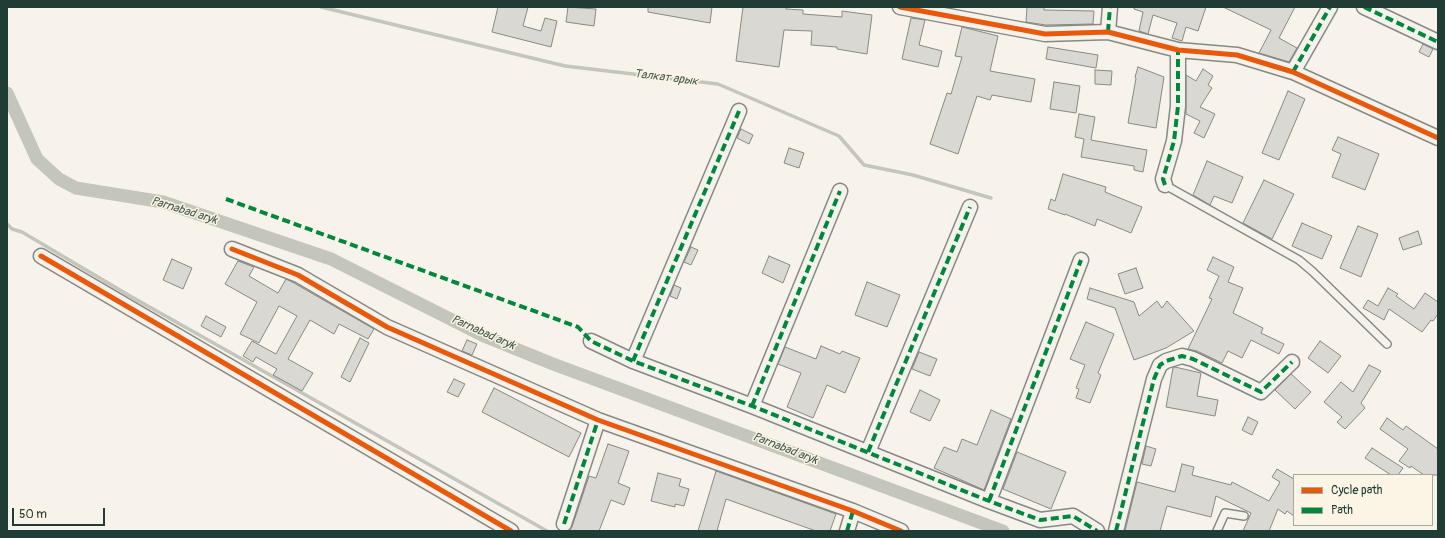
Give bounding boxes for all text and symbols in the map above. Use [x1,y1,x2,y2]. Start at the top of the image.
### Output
water label: Талкат арык [633,67,699,89]
water label: Parnabad aryk [149,194,219,228]
water label: Parnabad aryk [449,313,517,353]
water label: Parnabad aryk [751,430,819,468]
legend [1293,474,1433,526]
text: Cycle path [1331,483,1382,498]
scale bar [14,500,107,526]
text: Path [1331,503,1353,518]
text: 50 m [19,507,47,522]

